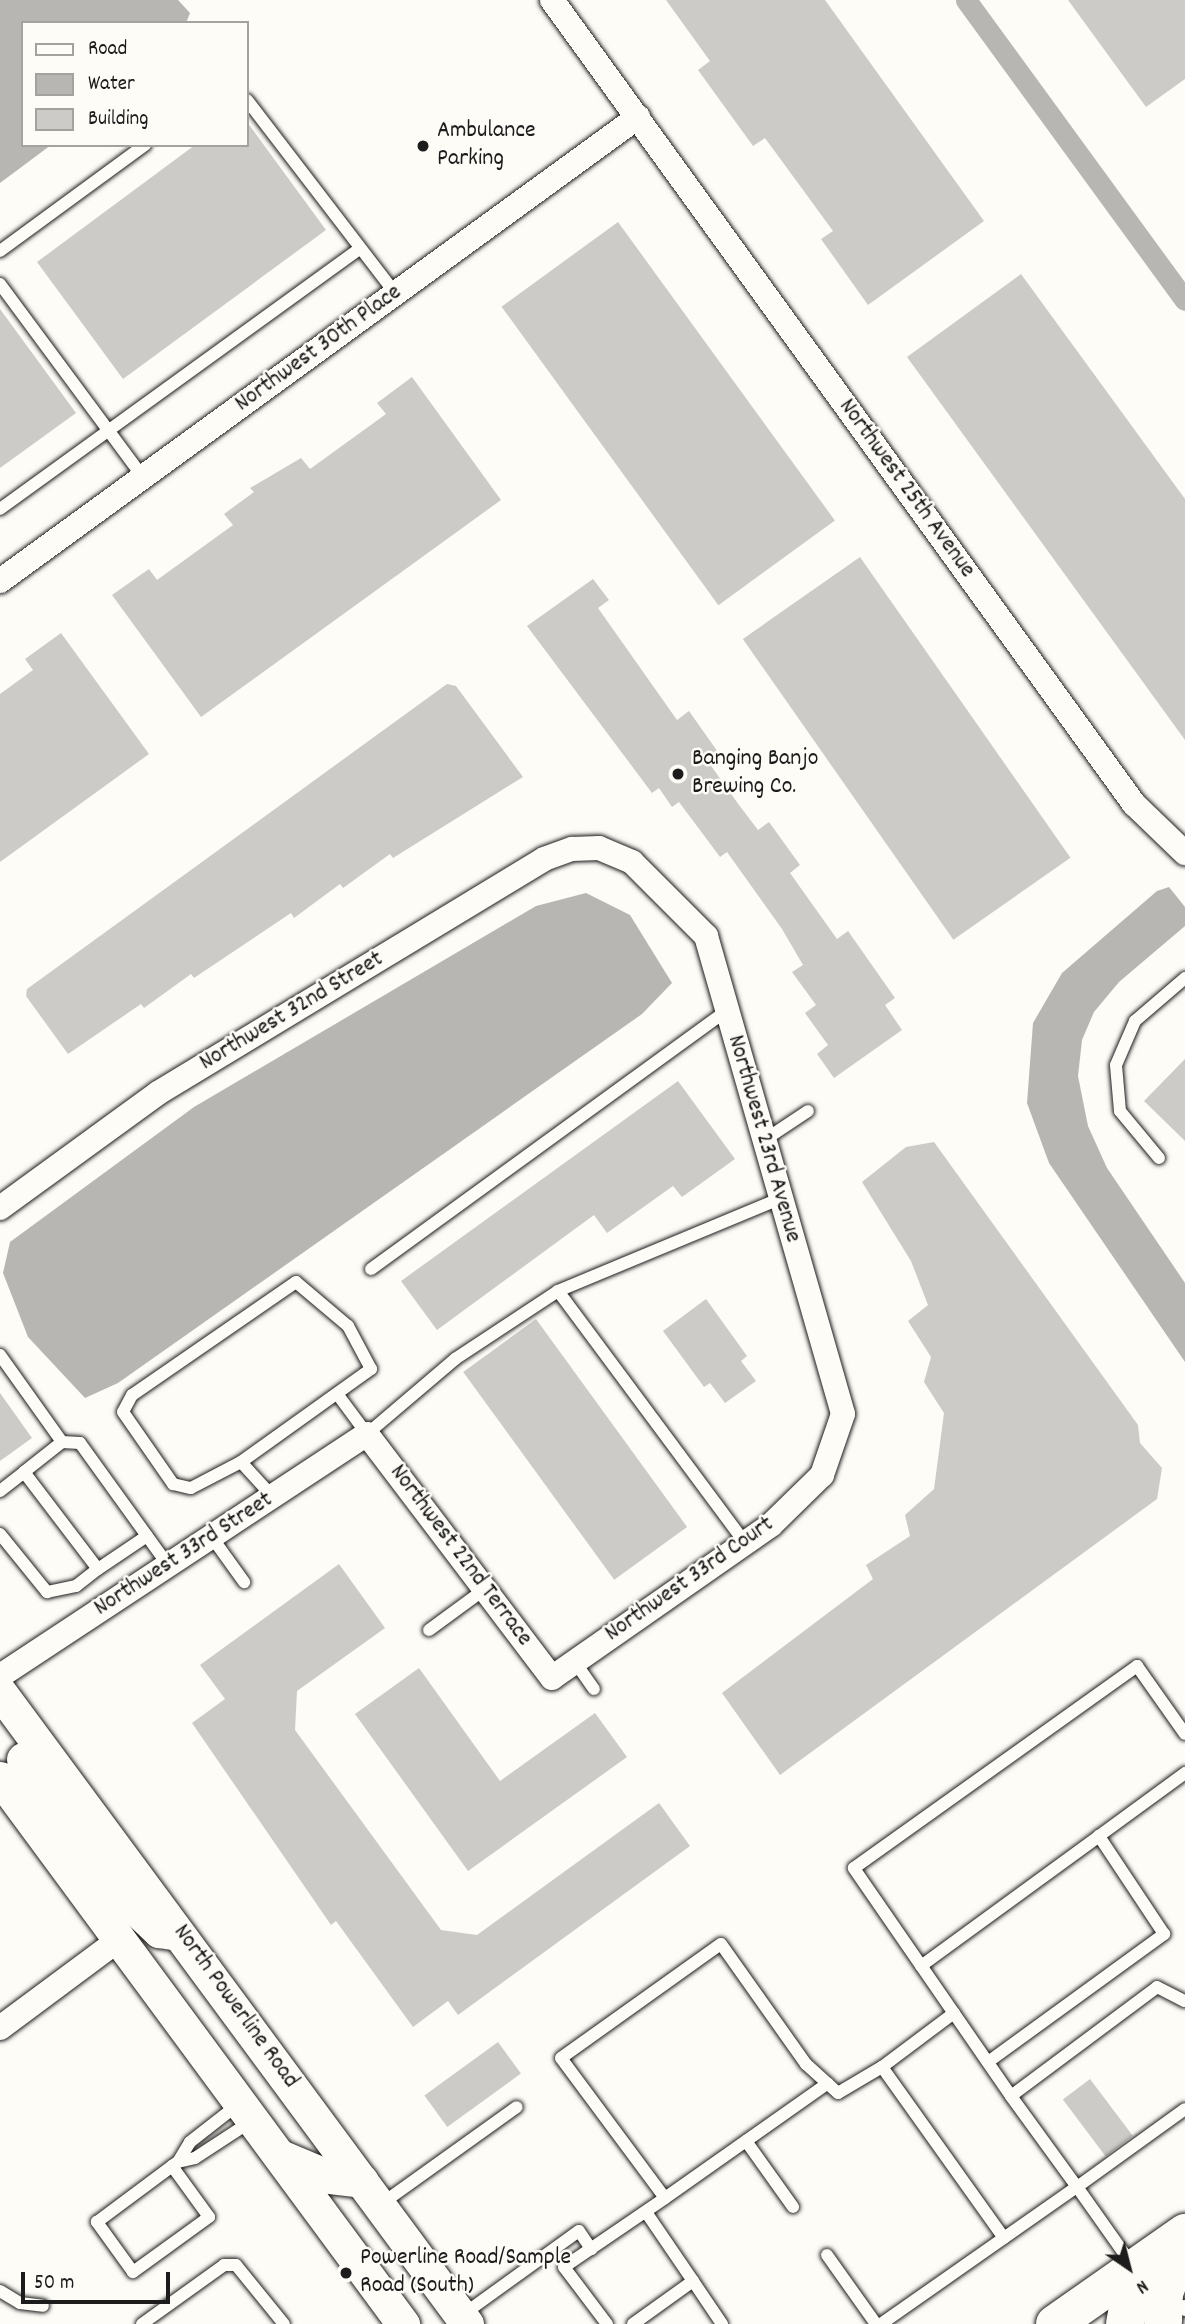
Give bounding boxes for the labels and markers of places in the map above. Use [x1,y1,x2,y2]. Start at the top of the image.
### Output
place label: Ambulance Parking [437,118,536,174]
marker: Ambulance Parking [415,138,431,154]
place label: Banging Banjo Brewing Co. [692,746,818,802]
marker: Banging Banjo Brewing Co. [670,766,686,782]
place label: Powerline Road/Sample Road (South) [360,2245,571,2301]
marker: Powerline Road/Sample Road (South) [338,2265,354,2281]

